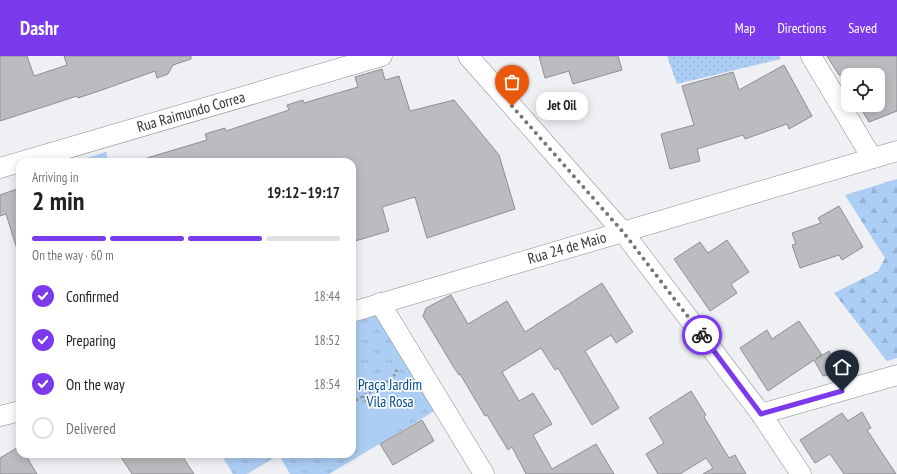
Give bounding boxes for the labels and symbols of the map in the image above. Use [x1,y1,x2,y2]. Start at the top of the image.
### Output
pin [495,65,529,106]
street label: Rua Raimundo Correa [135,87,247,136]
callout: Jet Oil [536,92,588,120]
street label: Rua 24 de Maio [525,227,608,268]
courier [682,315,722,355]
pin [825,350,859,391]
park label: Praça Jardim Vila Rosa [358,375,422,411]

